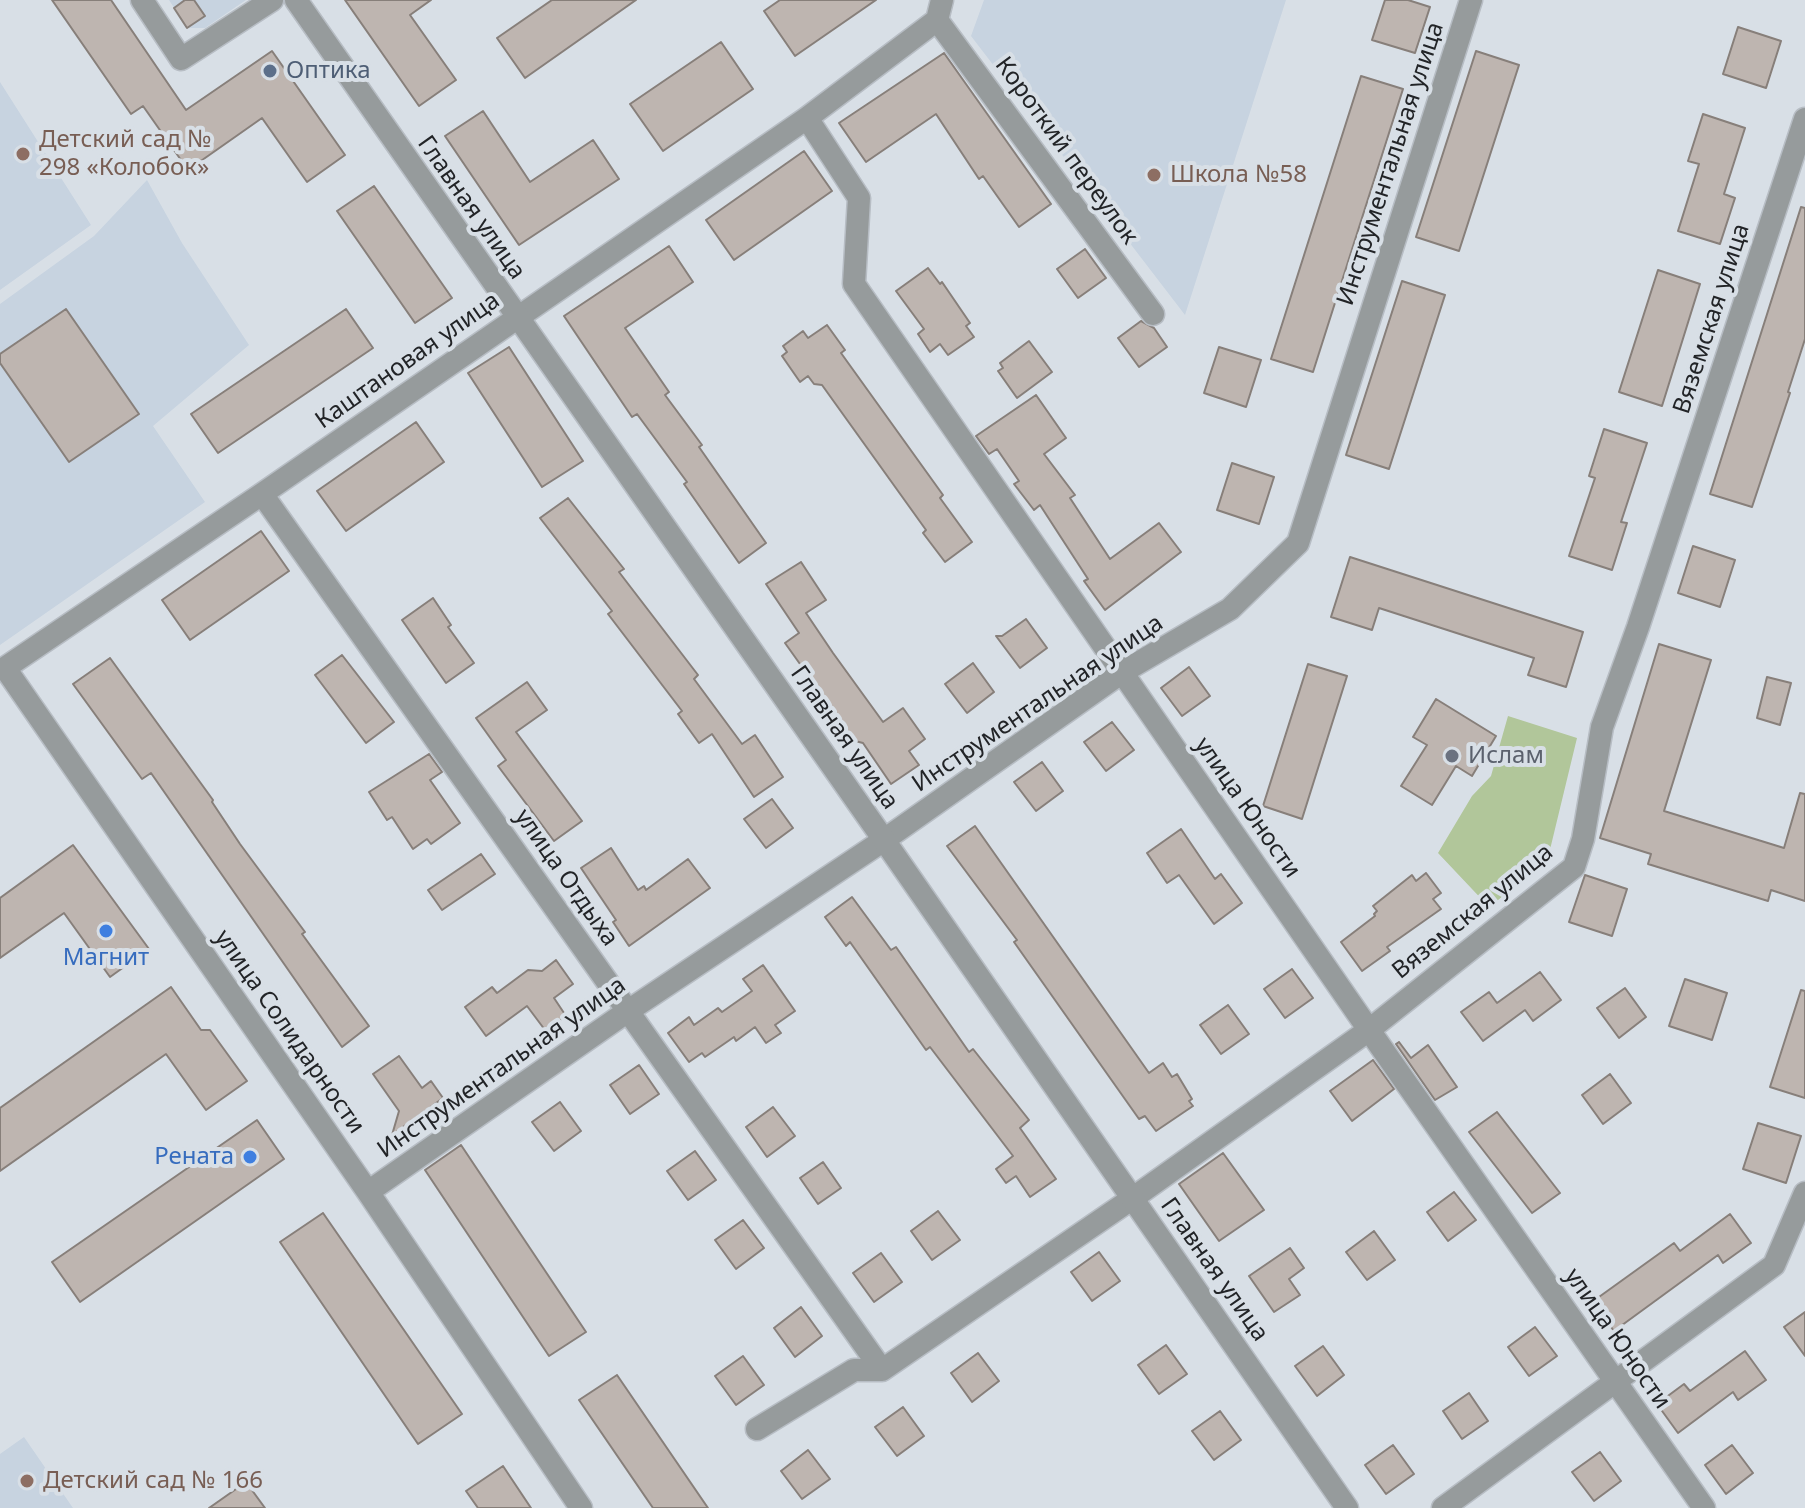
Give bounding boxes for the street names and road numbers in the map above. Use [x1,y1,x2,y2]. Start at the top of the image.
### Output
street label: Инструментальная улица [1332,19,1450,309]
street label: Короткий переулок [988,52,1144,250]
street label: Главная улица [411,131,531,285]
street label: Вяземская улица [1668,220,1756,418]
street label: Каштановая улица [310,287,506,435]
street label: Инструментальная улица [907,609,1169,799]
street label: Главная улица [784,661,904,815]
street label: улица Юности [1188,732,1306,884]
street label: улица Отдыха [508,804,624,952]
street label: Вяземская улица [1387,838,1559,986]
street label: улица Солидарности [208,925,370,1139]
street label: Инструментальная улица [372,971,632,1165]
street label: Главная улица [1154,1193,1274,1347]
street label: улица Юности [1558,1263,1676,1415]

